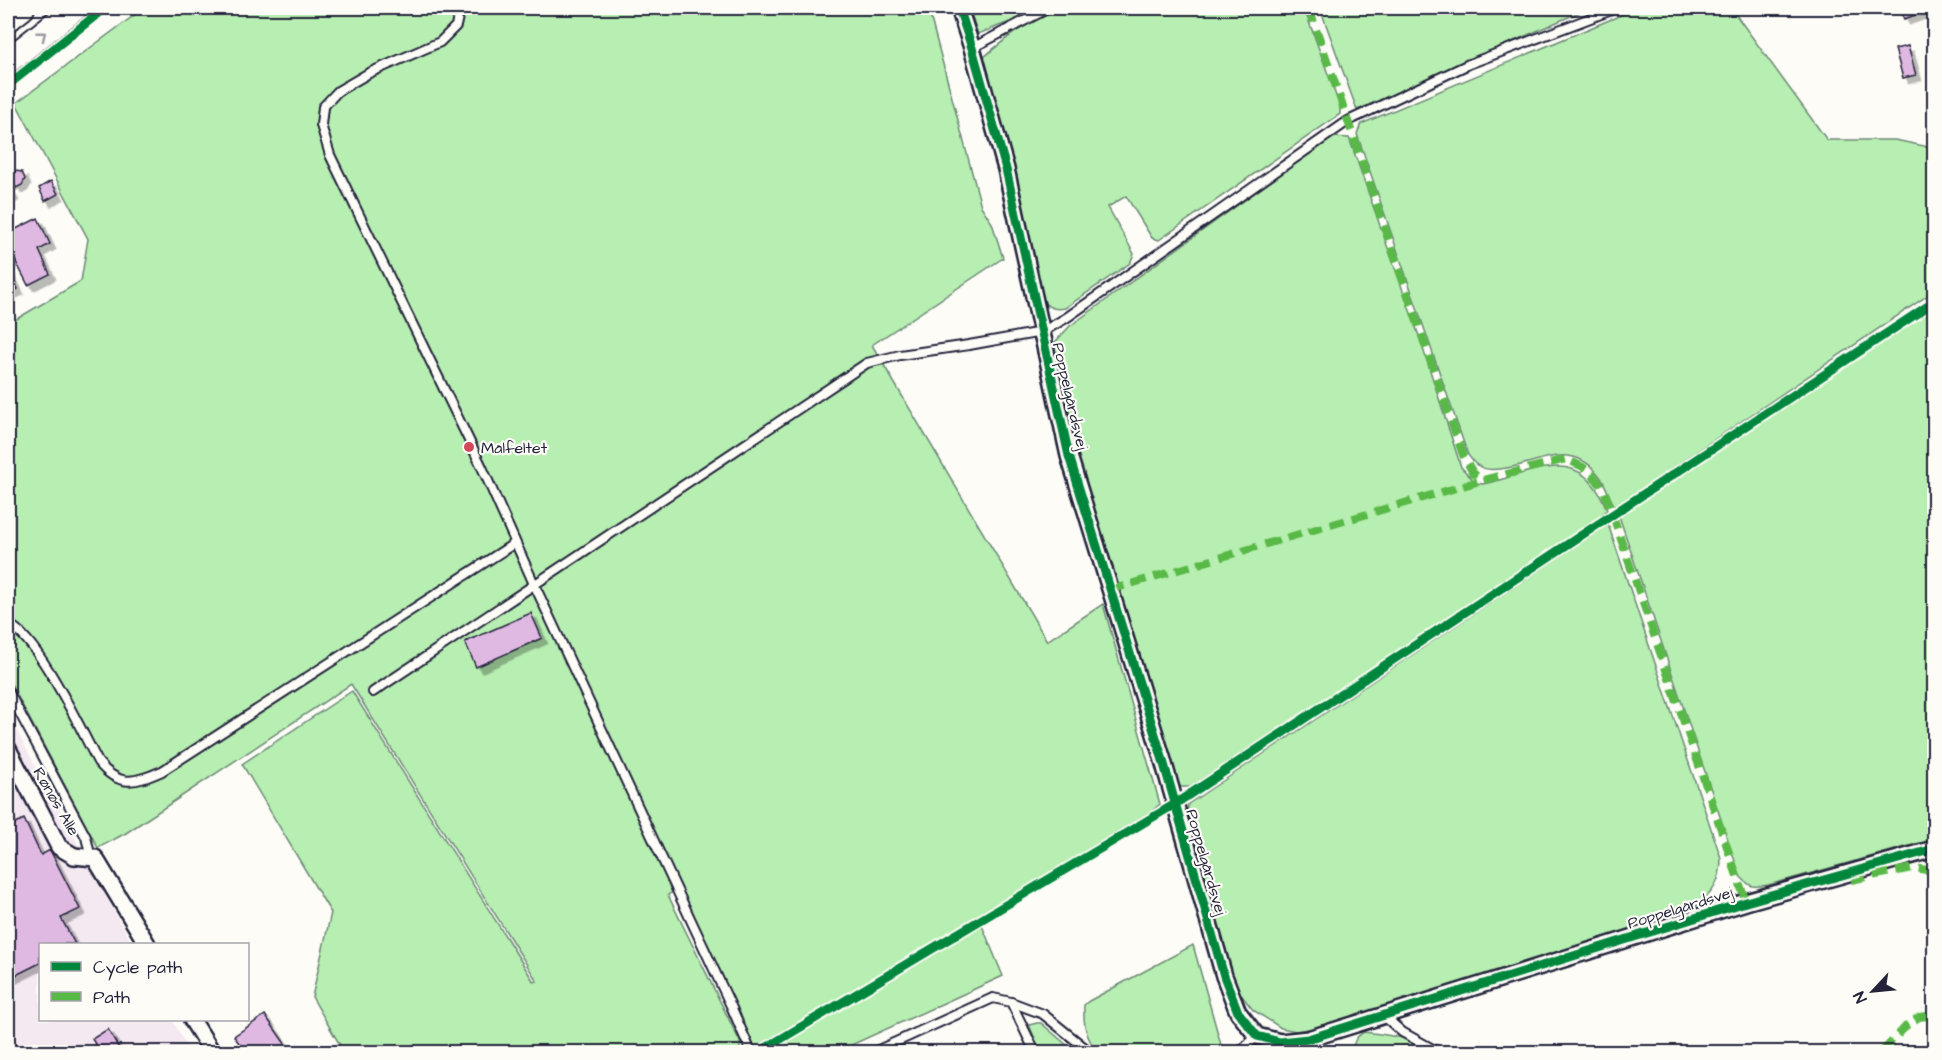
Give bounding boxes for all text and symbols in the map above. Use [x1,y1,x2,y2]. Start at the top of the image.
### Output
one-way arrow [35,31,46,42]
street label: Poppelgårdsvej [1046,340,1093,452]
place label: Målfeltet [481,437,548,459]
marker: Målfeltet [462,440,476,454]
street label: Rønøs Alle [28,763,85,840]
street label: Poppelgårdsvej [1179,807,1232,918]
street label: Poppelgårdsvej [1625,881,1736,935]
legend [39,943,249,1021]
text: Cycle path [93,955,182,981]
north arrow [1843,961,1903,1021]
text: Path [93,985,130,1010]
text: N [1848,988,1873,1006]

